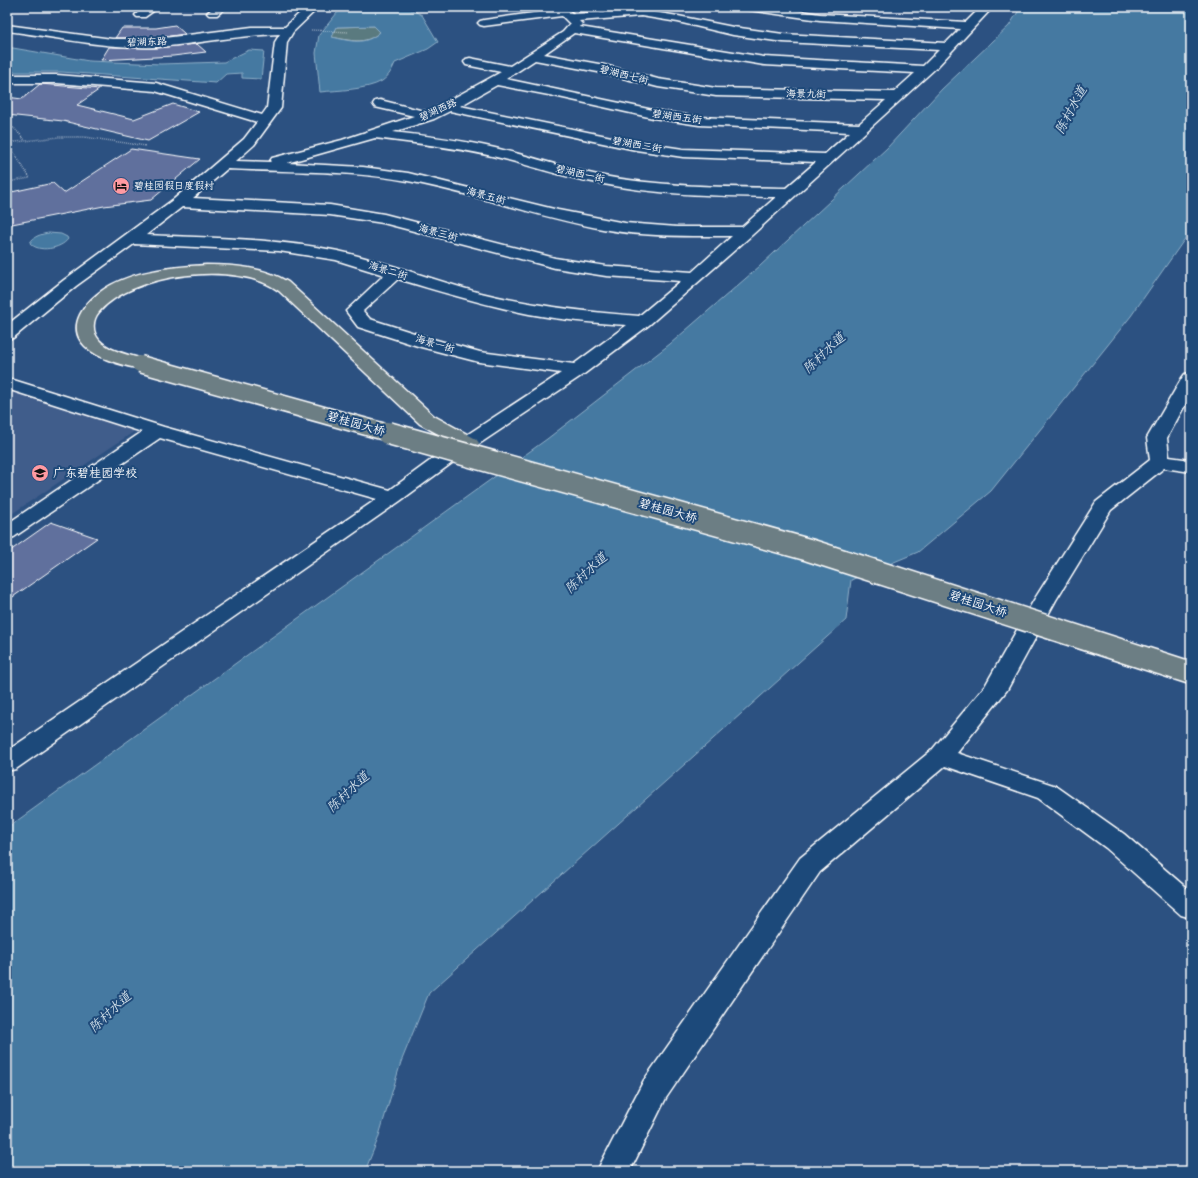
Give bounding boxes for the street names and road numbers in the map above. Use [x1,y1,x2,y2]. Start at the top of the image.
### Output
street label: 碧湖东路 [127,35,167,49]
street label: 碧湖西七街 [598,63,650,87]
street label: 海景九街 [786,88,826,100]
street label: 碧湖西路 [417,96,459,124]
street label: 碧湖西五街 [651,108,703,126]
street label: 碧湖西三街 [611,135,663,155]
street label: 碧湖西一街 [554,163,606,185]
street label: 海景五街 [465,185,507,207]
street label: 海景三街 [417,222,459,244]
street label: 海景二街 [367,259,409,283]
street label: 海景一街 [414,333,456,355]
street label: 碧桂园大桥 [325,409,388,440]
street label: 碧桂园大桥 [637,496,700,527]
street label: 碧桂园大桥 [947,588,1010,621]

